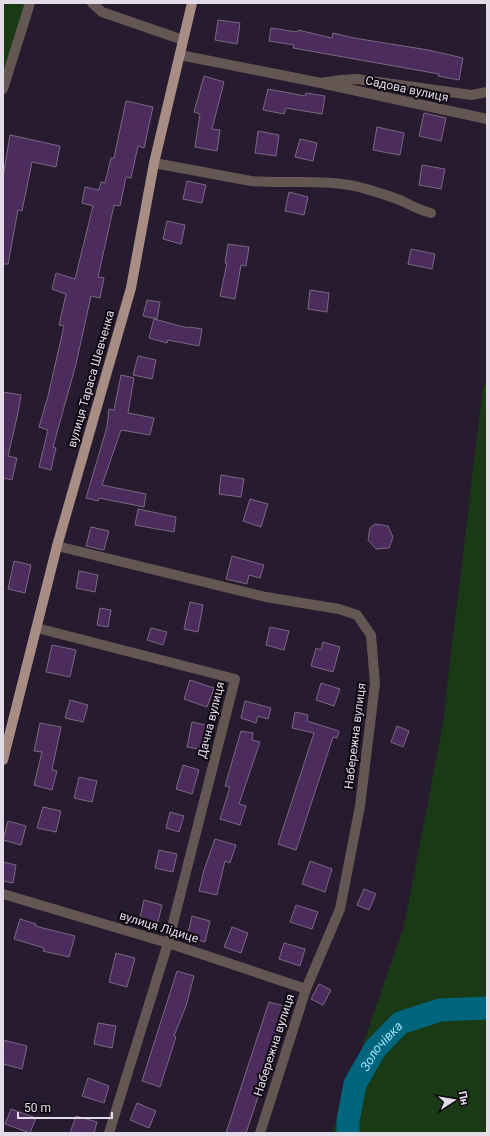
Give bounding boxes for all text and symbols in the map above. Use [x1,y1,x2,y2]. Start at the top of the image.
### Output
street label: Садова вулиця [364,73,450,105]
street label: вулиця Тараса Шевченка [65,309,117,449]
street label: Дачна вулиця [195,680,227,760]
street label: Набережна вулиця [342,682,368,790]
street label: вулиця Лідице [118,908,200,946]
street label: Набережна вулиця [251,992,297,1098]
water label: Золочівка [357,1018,406,1074]
north arrow [434,1080,474,1120]
text: Пн [455,1090,471,1106]
scale bar [18,1094,112,1120]
text: 50 m [24,1101,51,1115]

